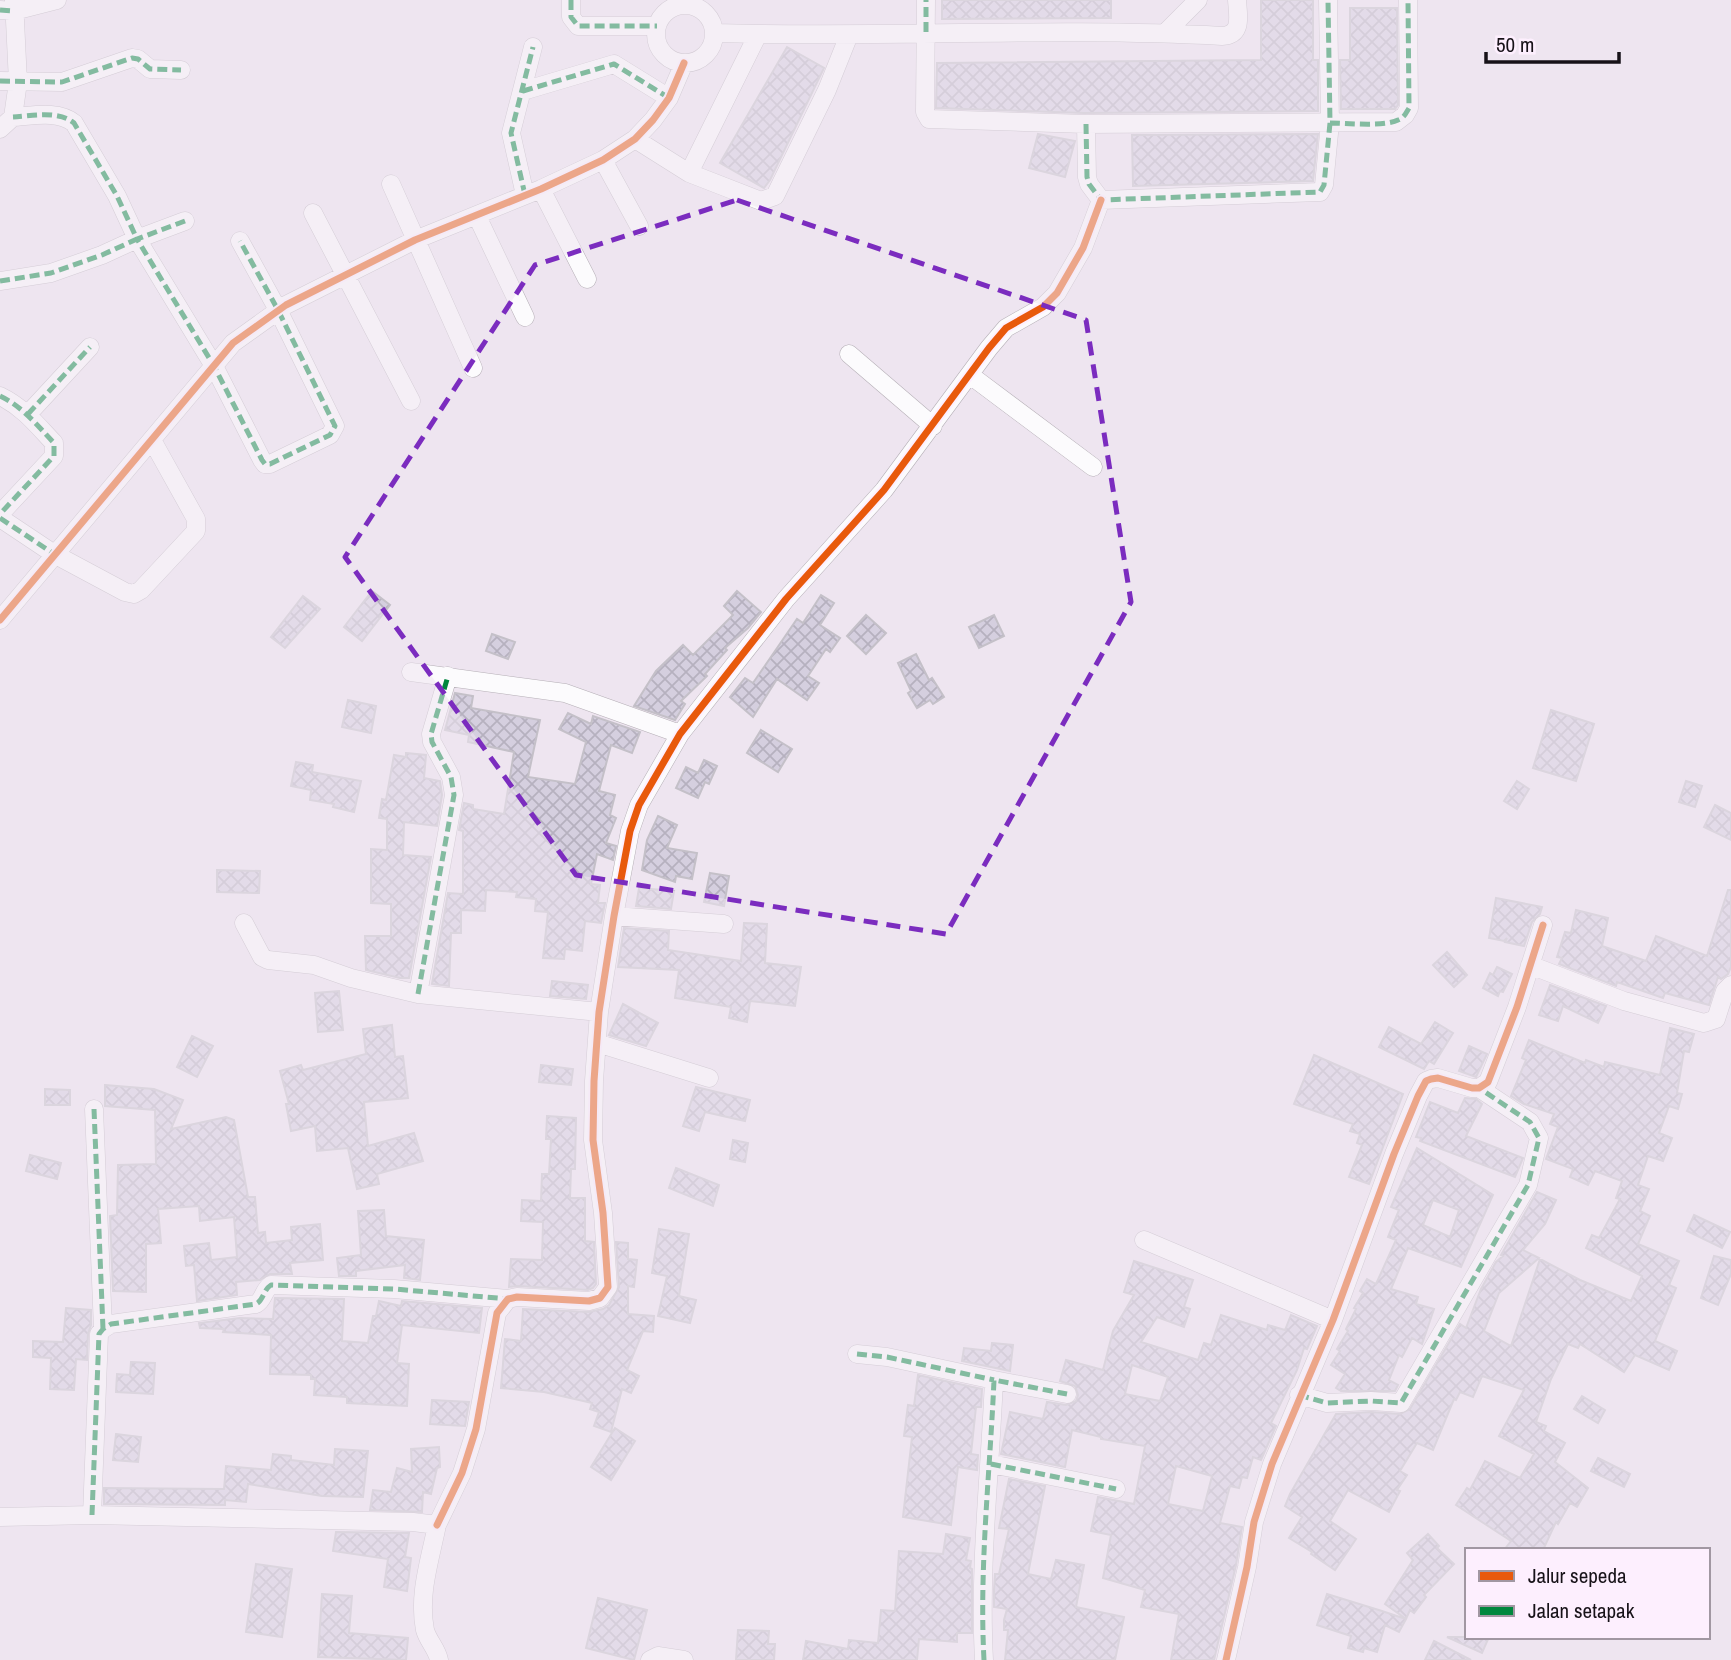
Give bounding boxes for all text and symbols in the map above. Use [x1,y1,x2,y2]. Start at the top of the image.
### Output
scale bar [1486,21,1619,65]
text: 50 m [1496,30,1534,59]
legend [1465,1548,1710,1639]
text: Jalur sepeda [1528,1561,1627,1590]
text: Jalan setapak [1528,1596,1635,1625]

